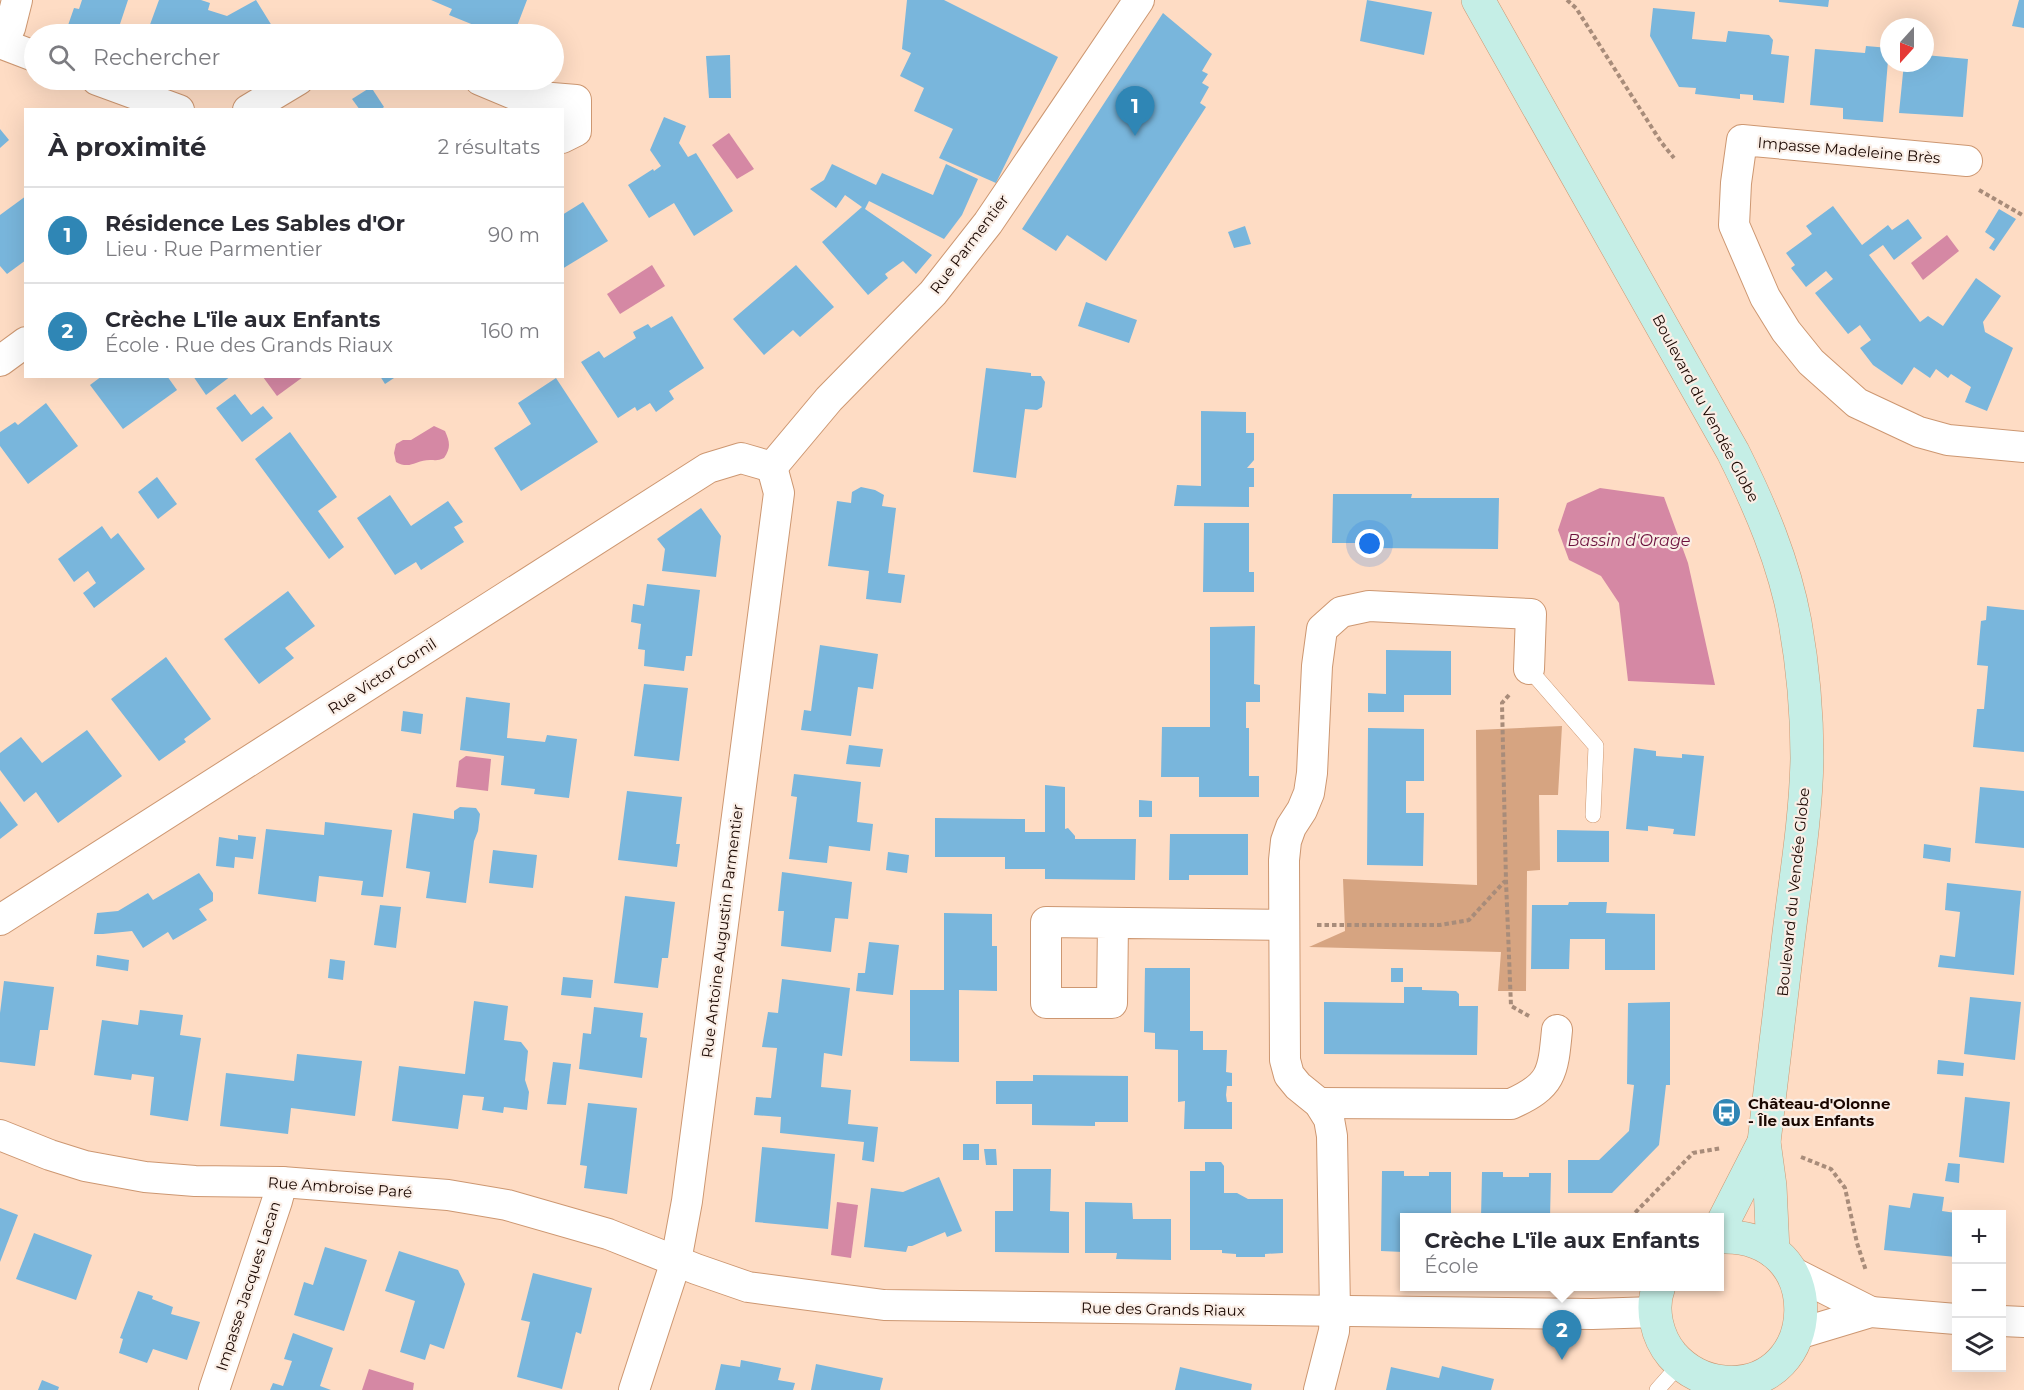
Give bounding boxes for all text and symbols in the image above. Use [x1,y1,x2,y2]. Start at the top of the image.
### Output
north arrow [1880,18,1934,72]
search box [24,24,564,90]
icon: search [45,41,78,74]
text: Rechercher [93,44,220,71]
pin: 1 [1116,86,1154,136]
text: À proximité [48,131,207,163]
street label: Impasse Madeleine Brès [1757,133,1941,167]
text: 2 résultats [438,135,540,159]
street label: Rue Parmentier [925,191,1013,297]
text: Résidence Les Sables d'Or [105,210,405,237]
text: 1 [64,223,71,247]
text: 90 m [488,223,540,247]
text: Lieu · Rue Parmentier [105,237,323,261]
text: Crèche L'ïle aux Enfants [105,306,380,333]
street label: Boulevard du Vendée Globe [1648,311,1764,505]
text: 2 [62,319,73,343]
text: 160 m [481,319,540,343]
text: École · Rue des Grands Riaux [105,333,393,357]
your location [1355,529,1384,558]
water label: Bassin d'Orage [1567,531,1691,550]
street label: Rue Victor Cornil [324,634,440,718]
street label: Boulevard du Vendée Globe [1773,787,1813,997]
street label: Rue Antoine Augustin Parmentier [697,803,747,1059]
place label: Château-d'Olonne - Île aux Enfants [1748,1094,1890,1130]
bus stop icon: Château-d'Olonne - Île aux Enfants [1711,1096,1743,1128]
street label: Rue Ambroise Paré [267,1172,413,1202]
street label: Impasse Jacques Lacan [212,1199,284,1373]
map controls [1952,1210,2006,1372]
button: + [1952,1210,2006,1264]
popup [1400,1213,1724,1291]
text: Crèche L'ïle aux Enfants [1424,1227,1700,1254]
text: École [1424,1254,1479,1278]
button: − [1952,1264,2006,1318]
street label: Rue des Grands Riaux [1081,1298,1245,1320]
pin: 2 [1542,1310,1582,1360]
button: layers [1952,1318,2006,1372]

